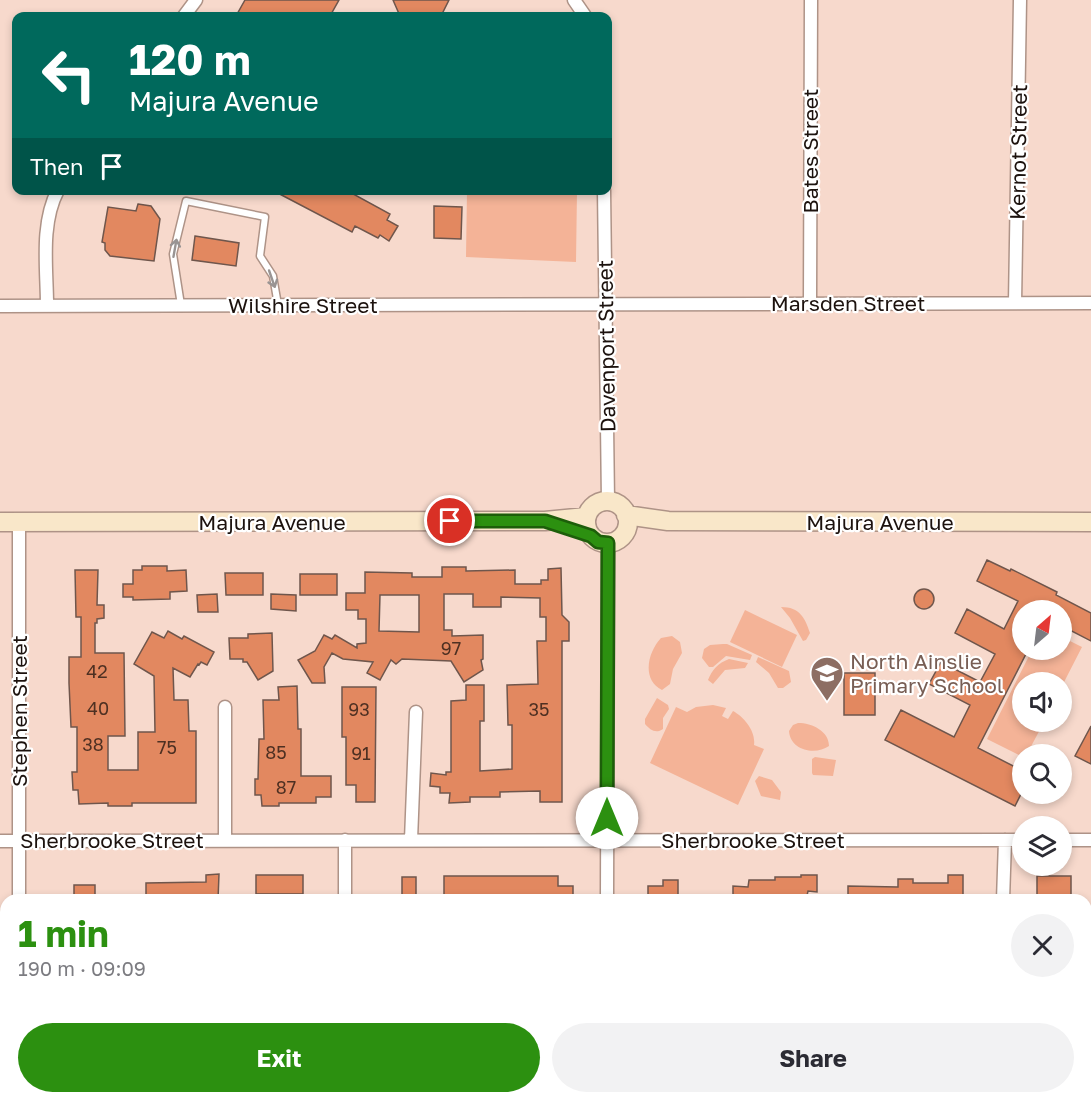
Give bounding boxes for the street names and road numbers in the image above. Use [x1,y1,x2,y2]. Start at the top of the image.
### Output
street label: Kernot Street [1004,84,1032,220]
street label: Bates Street [797,89,823,213]
street label: Davenport Street [591,260,621,432]
street label: Marsden Street [771,290,925,316]
street label: Wilshire Street [228,292,378,318]
street label: Majura Avenue [198,509,346,535]
street label: Majura Avenue [806,509,954,535]
street label: Stephen Street [6,635,32,787]
street label: Sherbrooke Street [20,827,204,853]
street label: Sherbrooke Street [661,827,845,853]

